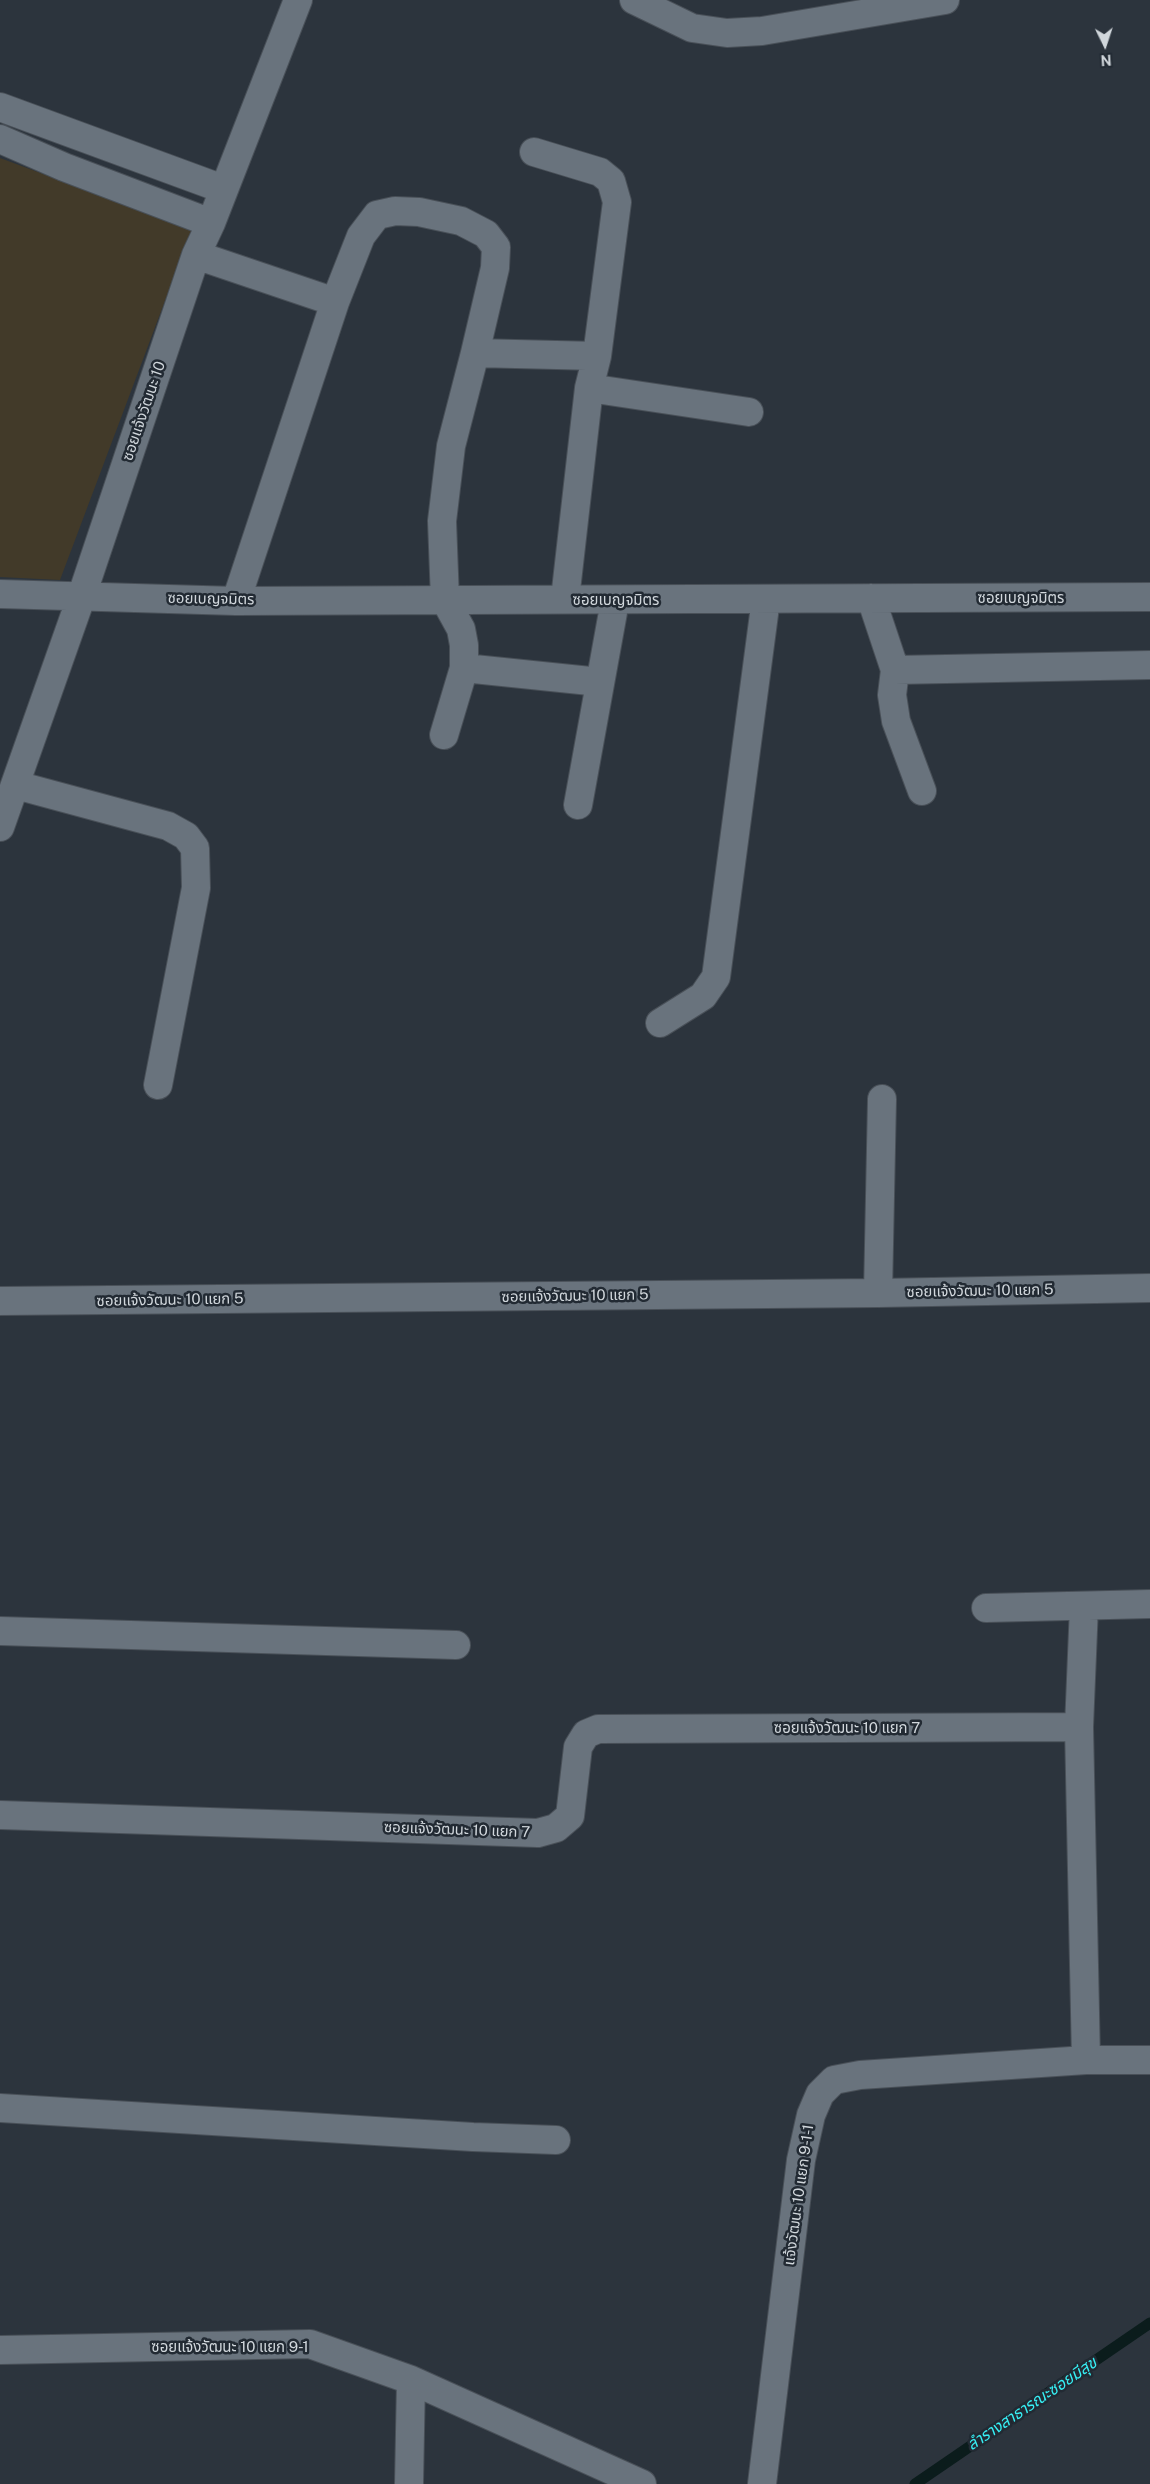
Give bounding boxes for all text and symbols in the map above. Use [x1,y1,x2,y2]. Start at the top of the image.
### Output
north arrow [1080,20,1130,70]
text: N [1100,52,1112,68]
street label: ซอยแจ้งวัฒนะ 10 [119,359,169,463]
street label: ซอยเบญจมิตร [167,589,255,609]
street label: ซอยเบญจมิตร [978,589,1064,607]
street label: ซอยเบญจมิตร [573,591,659,609]
street label: ซอยแจ้งวัฒนะ 10 แยก 5 [906,1281,1054,1301]
street label: ซอยแจ้งวัฒนะ 10 แยก 5 [501,1286,649,1306]
street label: ซอยแจ้งวัฒนะ 10 แยก 5 [96,1290,244,1310]
street label: ซอยแจ้งวัฒนะ 10 แยก 7 [774,1719,920,1737]
street label: ซอยแจ้งวัฒนะ 10 แยก 7 [384,1818,530,1842]
street label: แจ้งวัฒนะ 10 แยก 9-1-1 [780,2123,818,2267]
street label: ซอยแจ้งวัฒนะ 10 แยก 9-1 [151,2338,309,2356]
water label: ลำรางสาธารณะซอยมีสุข [963,2353,1101,2455]

